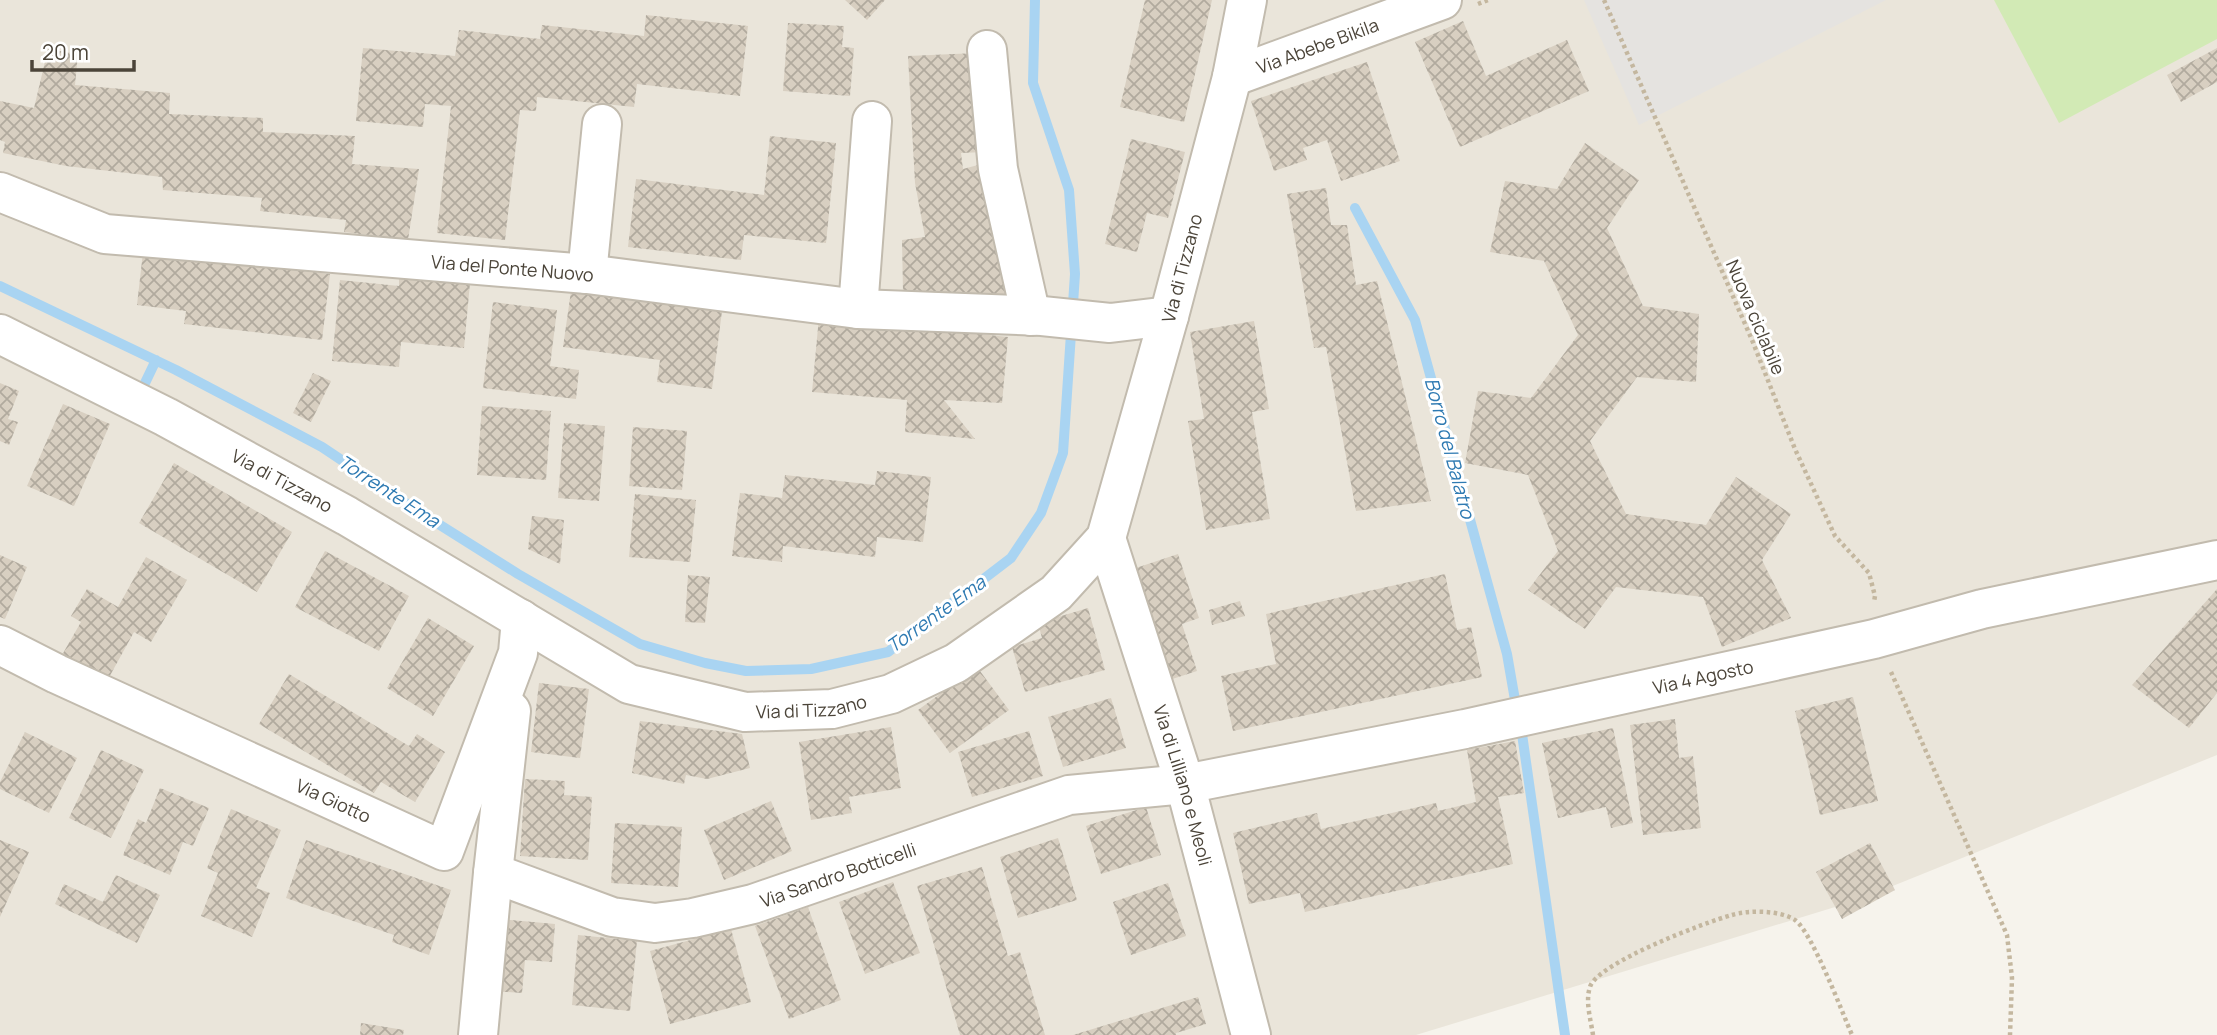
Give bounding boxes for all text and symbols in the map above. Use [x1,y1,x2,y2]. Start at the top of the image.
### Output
street label: Via Abebe Bikila [1253,12,1382,79]
scale bar [32,28,133,72]
text: 20 m [42,38,89,66]
street label: Via di Tizzano [1156,211,1207,325]
street label: Via del Ponte Nuovo [430,249,595,287]
street label: Nuova ciclabile [1721,256,1791,378]
water label: Borro del Balatro [1419,375,1482,523]
street label: Via di Tizzano [227,443,337,518]
water label: Torrente Ema [333,448,446,534]
water label: Torrente Ema [881,568,992,659]
street label: Via 4 Agosto [1650,654,1755,699]
street label: Via di Tizzano [755,689,869,724]
street label: Via di Lilliano e Meoli [1148,702,1218,868]
street label: Via Giotto [292,773,375,828]
street label: Via Sandro Botticelli [757,837,919,913]

